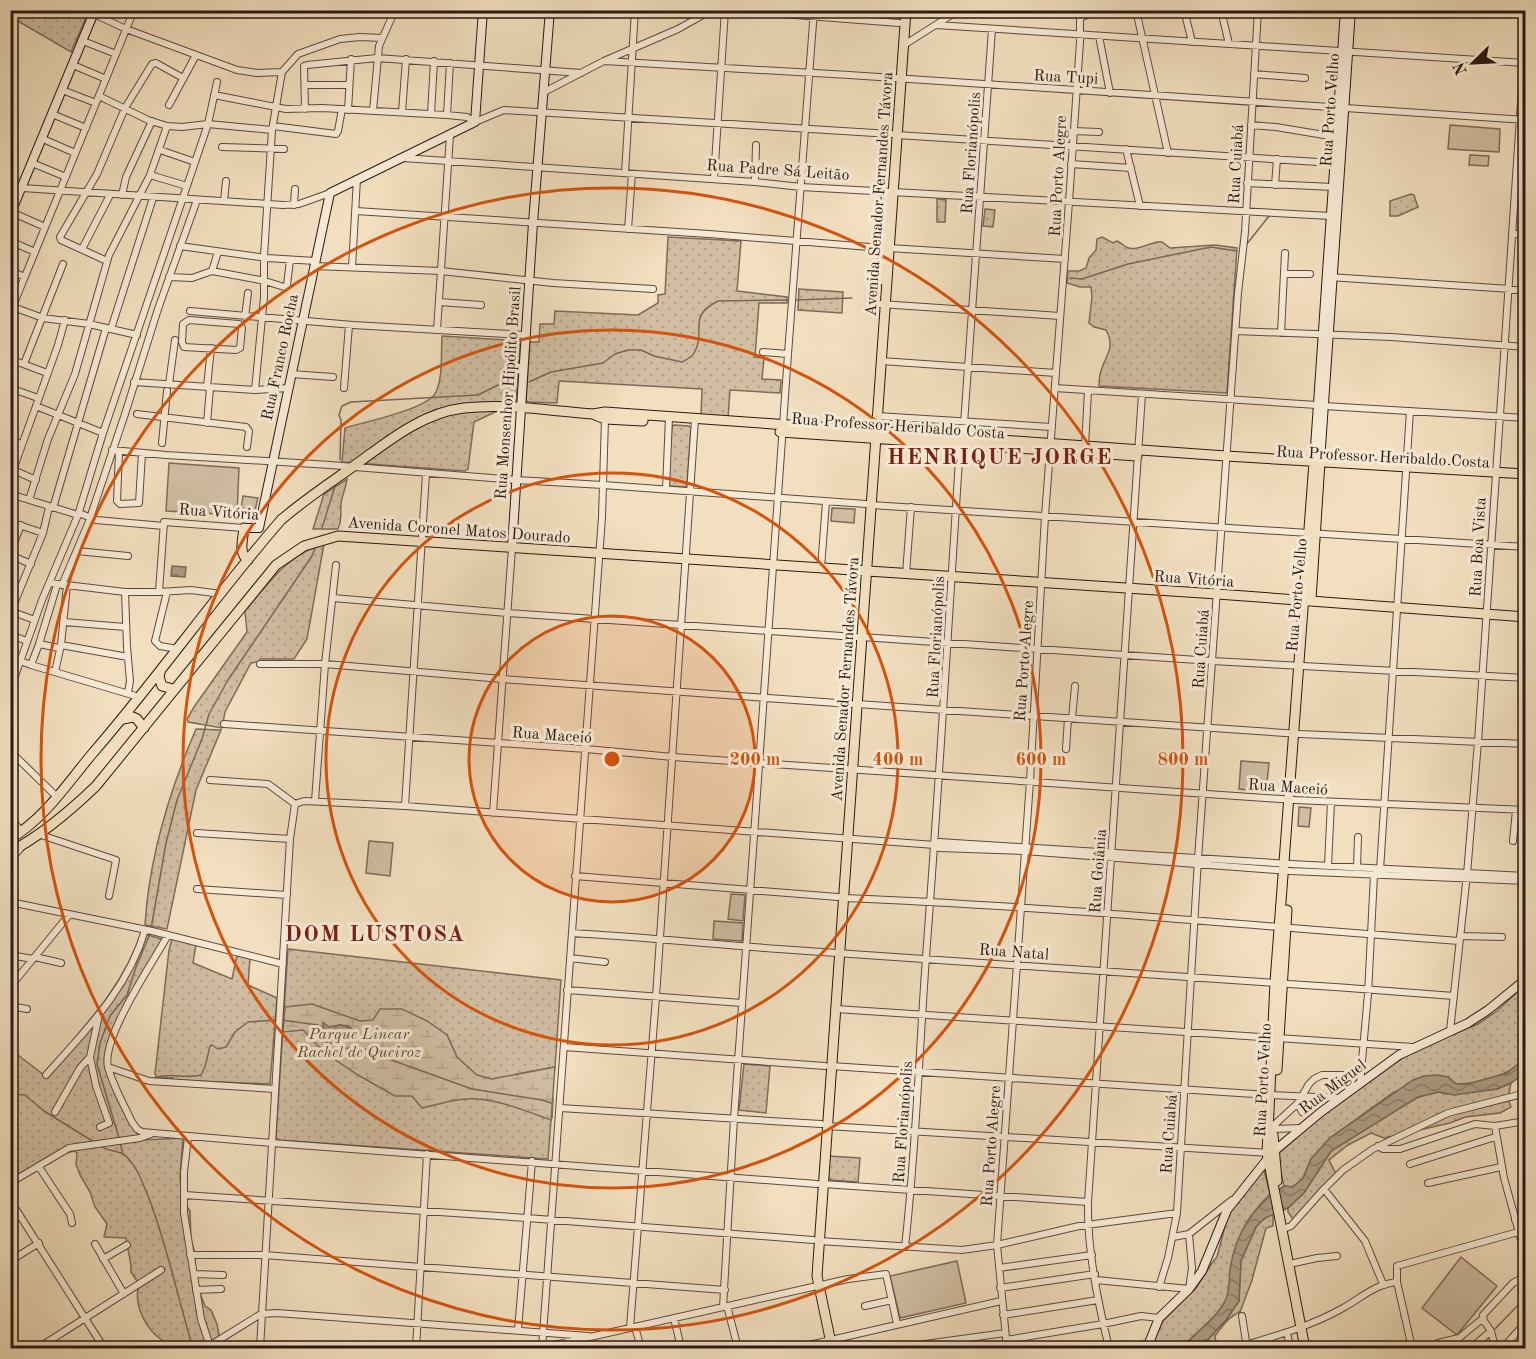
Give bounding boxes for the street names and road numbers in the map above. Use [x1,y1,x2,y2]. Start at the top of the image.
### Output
street label: Rua Porto Velho [1319,53,1343,168]
street label: Rua Tupi [1033,68,1099,88]
street label: Avenida Senador Fernandes Távora [863,71,897,317]
street label: Rua Florianópolis [960,91,984,215]
street label: Rua Porto Alegre [1048,115,1070,237]
street label: Rua Cuiabá [1227,124,1247,204]
street label: Rua Padre Sá Leitão [706,158,850,184]
street label: Rua Monsenhor Hipólito Brasil [494,286,524,500]
street label: Rua Franco Rocha [260,293,302,422]
street label: Rua Professor Heribaldo Costa [790,412,1005,442]
street label: Rua Professor Heribaldo Costa [1275,444,1490,472]
street label: Rua Boa Vista [1468,497,1490,598]
street label: Rua Vitória [178,502,260,524]
street label: Avenida Coronel Matos Dourado [347,515,571,547]
street label: Rua Porto Velho [1285,538,1311,653]
street label: Avenida Senador Fernandes Távora [829,556,863,802]
street label: Rua Vitória [1153,569,1235,591]
street label: Rua Florianópolis [926,575,948,699]
street label: Rua Porto Alegre [1013,600,1037,722]
street label: Rua Cuiabá [1191,609,1213,690]
street label: Rua Maceió [511,725,593,747]
street label: Rua Maceió [1247,777,1329,799]
street label: Rua Goiânia [1088,828,1110,914]
street label: Rua Natal [978,943,1050,963]
street label: Rua Porto Velho [1253,1023,1275,1137]
street label: Rua Miguel [1297,1057,1370,1118]
street label: Rua Florianópolis [892,1060,916,1184]
street label: Rua Porto Alegre [980,1085,1004,1207]
street label: Rua Cuiabá [1159,1094,1181,1175]

